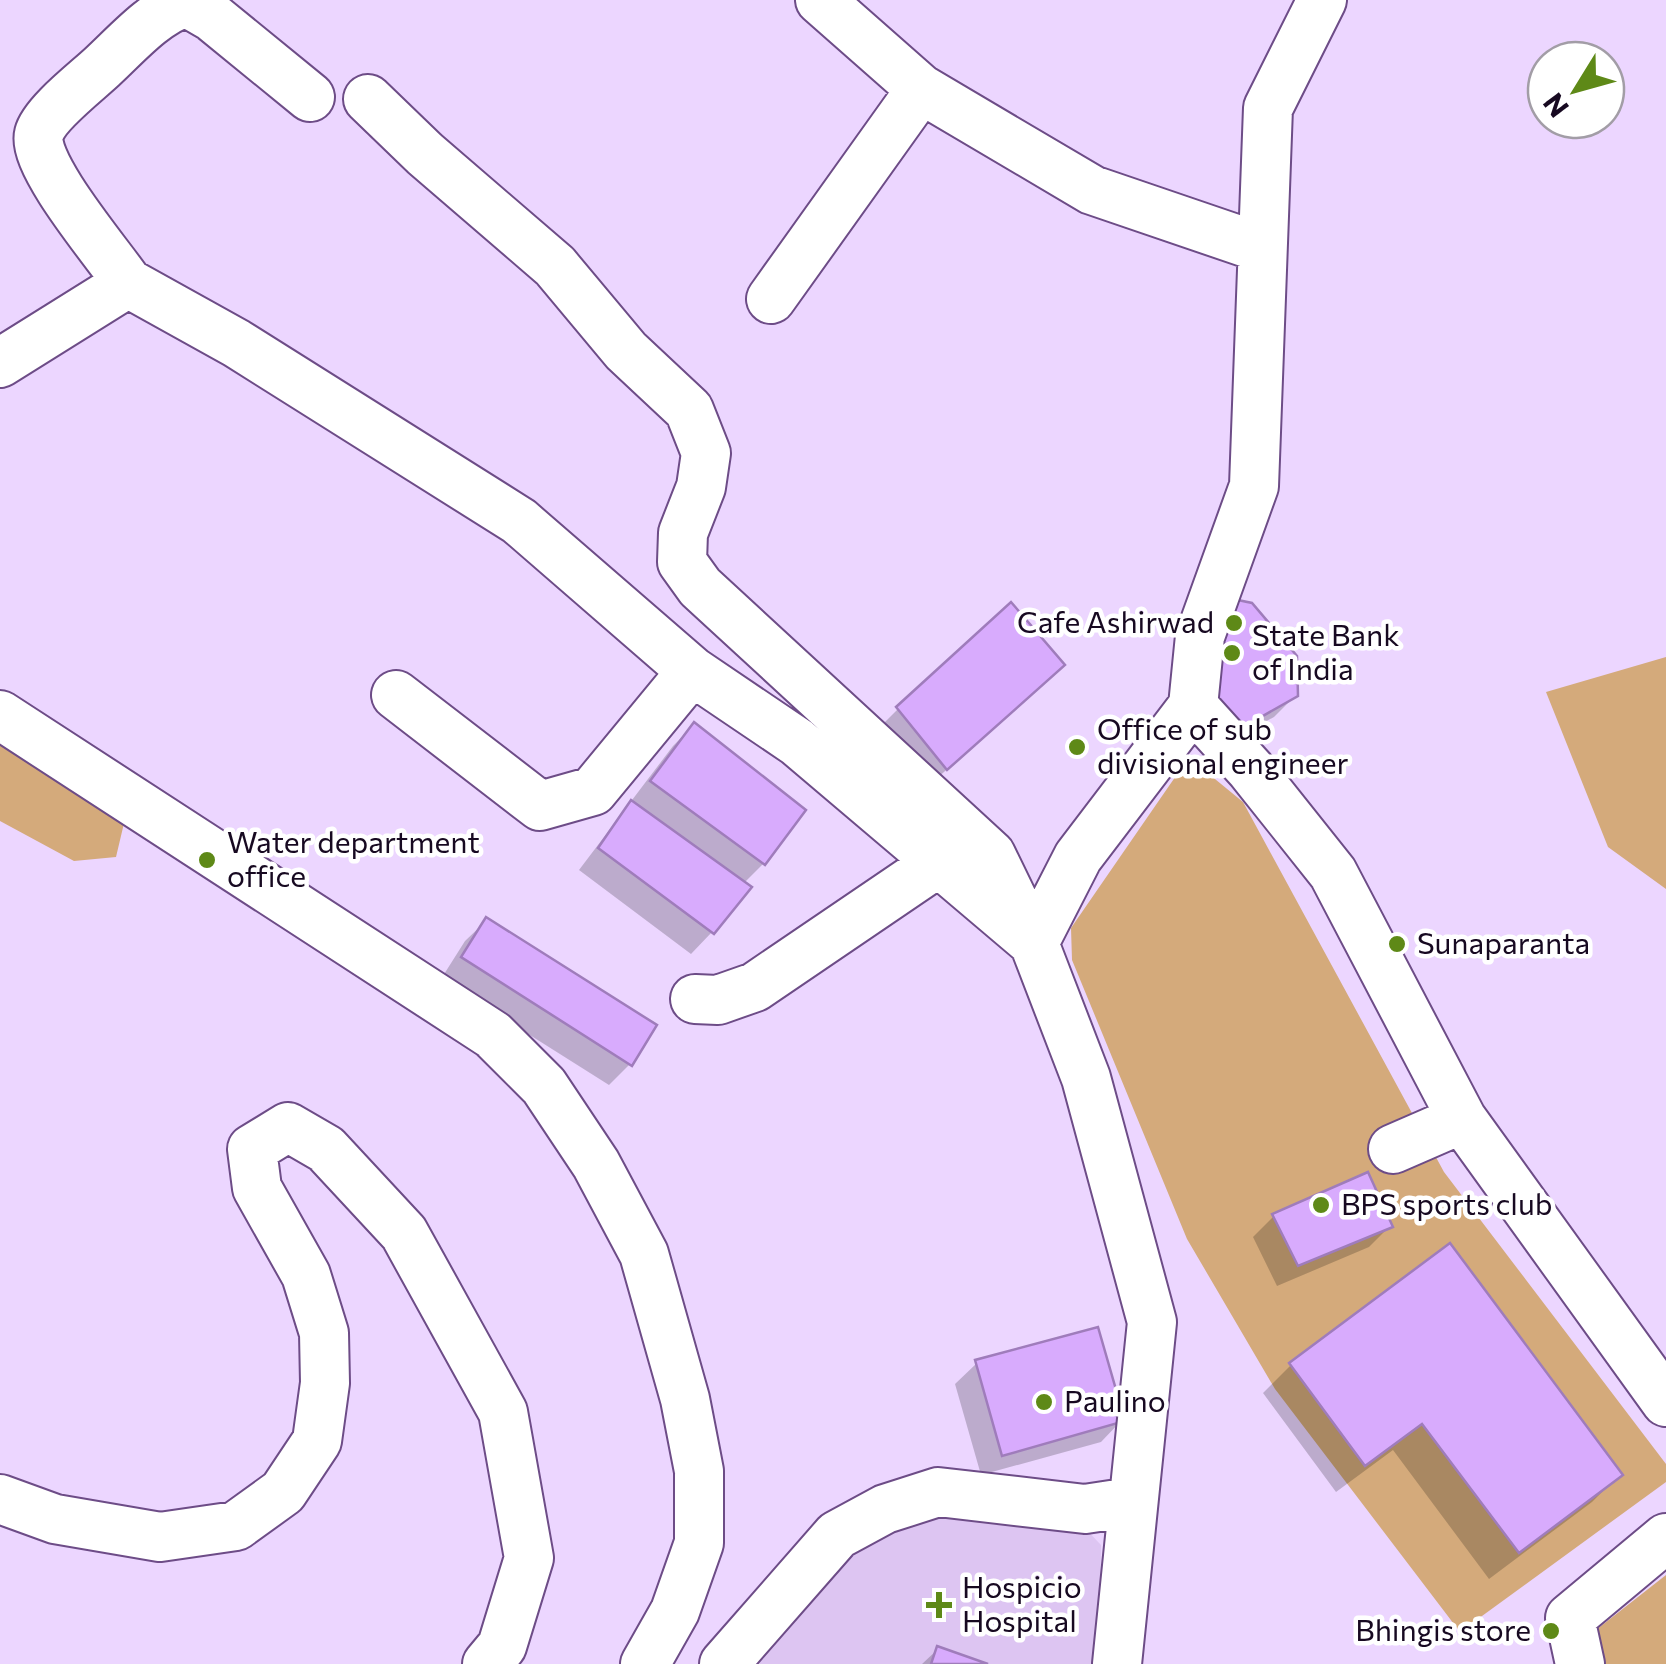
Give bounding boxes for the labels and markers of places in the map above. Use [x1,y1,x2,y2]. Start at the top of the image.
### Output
place label: Cafe Ashirwad [1017,602,1214,639]
marker: Cafe Ashirwad [1223,612,1245,634]
place label: State Bank of India [1252,615,1399,686]
marker: State Bank of India [1221,642,1243,664]
place label: Office of sub divisional engineer [1097,709,1348,780]
marker: Office of sub divisional engineer [1066,736,1088,758]
place label: Water department office [227,822,480,893]
marker: Water department office [196,849,218,871]
place label: Sunaparanta [1417,923,1590,960]
marker: Sunaparanta [1386,933,1408,955]
place label: BPS sports club [1341,1184,1553,1221]
marker: BPS sports club [1310,1194,1332,1216]
place label: Paulino [1064,1381,1166,1418]
marker: Paulino [1033,1391,1055,1413]
place label: Hospicio Hospital [962,1567,1082,1638]
marker: Hospicio Hospital [926,1592,952,1618]
place label: Bhingis store [1355,1610,1531,1647]
marker: Bhingis store [1540,1620,1562,1642]

